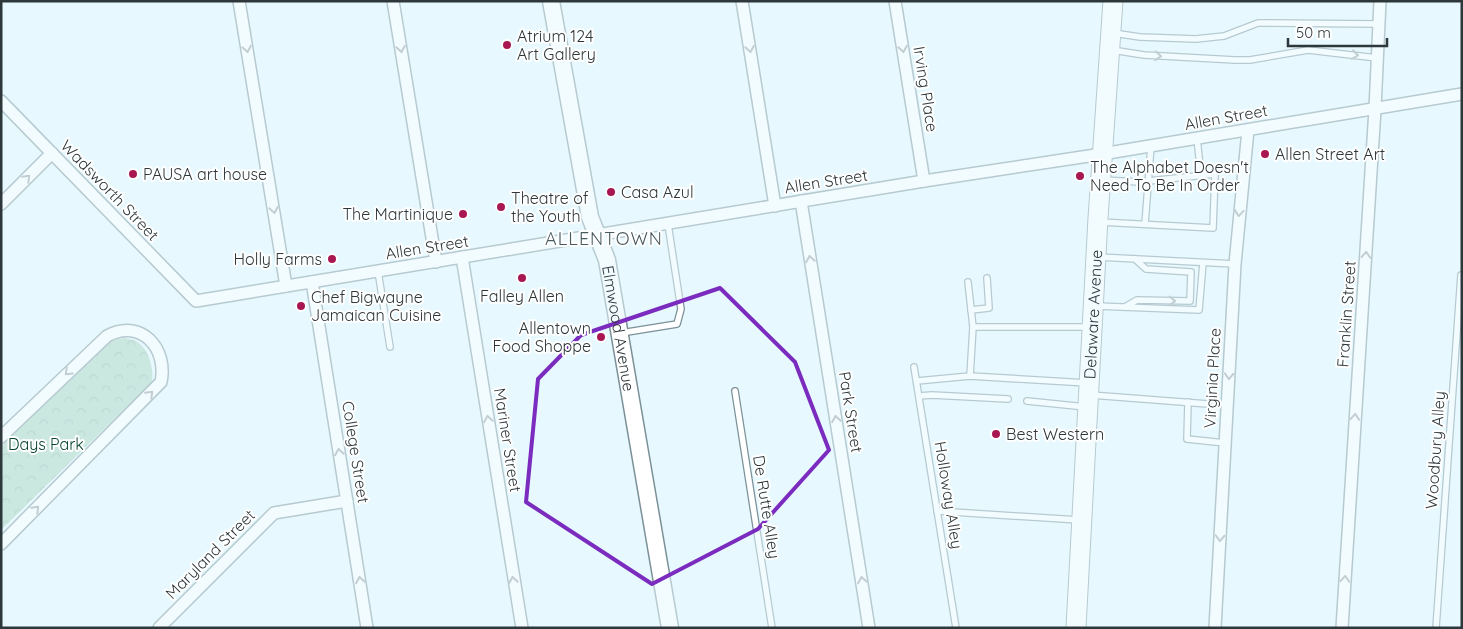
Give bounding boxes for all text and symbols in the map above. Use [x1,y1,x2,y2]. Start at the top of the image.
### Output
scale bar [1288,15,1387,47]
text: 50 m [1296,23,1331,42]
place label: Atrium 124 Art Gallery [517,26,596,64]
marker: Atrium 124 Art Gallery [501,39,513,51]
one-way arrow [241,45,251,54]
one-way arrow [395,45,405,54]
one-way arrow [744,45,754,54]
street label: Irving Place [909,45,943,133]
one-way arrow [897,46,908,54]
one-way arrow [1351,49,1359,60]
one-way arrow [1155,50,1163,61]
street label: Allen Street [1183,100,1269,134]
street label: Wadsworth Street [57,135,163,245]
place label: Allen Street Art [1275,144,1385,164]
marker: Allen Street Art [1259,148,1271,160]
place label: The Alphabet Doesn't Need To Be In Order [1090,157,1249,195]
place label: PAUSA art house [143,164,267,184]
street label: Allen Street [783,165,869,197]
marker: PAUSA art house [127,168,139,180]
marker: The Alphabet Doesn't Need To Be In Order [1074,170,1086,182]
one-way arrow [21,175,30,184]
place label: Casa Azul [621,182,694,202]
marker: Casa Azul [605,186,617,198]
place label: Theatre of the Youth [511,188,589,226]
marker: Theatre of the Youth [495,201,507,213]
place label: The Martinique [342,204,453,224]
one-way arrow [268,205,278,214]
marker: The Martinique [457,208,469,220]
one-way arrow [1234,210,1245,218]
district label: ALLENTOWN [545,227,663,250]
street label: Allen Street [384,231,470,263]
place label: Holly Farms [234,249,322,269]
street label: Delaware Avenue [1079,249,1106,380]
one-way arrow [1360,250,1371,258]
marker: Holly Farms [326,253,338,265]
one-way arrow [805,254,816,262]
street label: Franklin Street [1332,260,1360,368]
street label: Elmwood Avenue [598,264,639,393]
marker: Falley Allen [516,272,528,284]
place label: Falley Allen [480,286,564,306]
place label: Chef Bigwayne Jamaican Cuisine [311,287,441,325]
one-way arrow [1168,295,1176,306]
marker: Chef Bigwayne Jamaican Cuisine [295,300,307,312]
place label: Allentown Food Shoppe [493,318,591,356]
street label: Virginia Place [1199,327,1225,429]
marker: Allentown Food Shoppe [595,331,607,343]
one-way arrow [65,367,74,376]
street label: Park Street [835,370,867,454]
one-way arrow [1223,372,1234,380]
street label: Mariner Street [490,387,526,493]
street label: Woodbury Alley [1421,390,1449,510]
one-way arrow [144,391,153,400]
street label: College Street [338,400,374,504]
one-way arrow [1350,413,1361,421]
one-way arrow [484,415,494,423]
one-way arrow [831,415,842,423]
place label: Best Western [1006,424,1104,444]
marker: Best Western [990,428,1002,440]
park label: Days Park [8,434,84,454]
street label: Holloway Alley [931,440,967,550]
one-way arrow [335,448,345,457]
street label: De Rutte Alley [749,454,785,560]
street label: Maryland Street [161,505,259,603]
one-way arrow [30,506,39,515]
one-way arrow [1214,534,1225,542]
one-way arrow [355,575,365,584]
one-way arrow [509,575,519,584]
one-way arrow [857,575,867,584]
one-way arrow [1340,575,1351,583]

